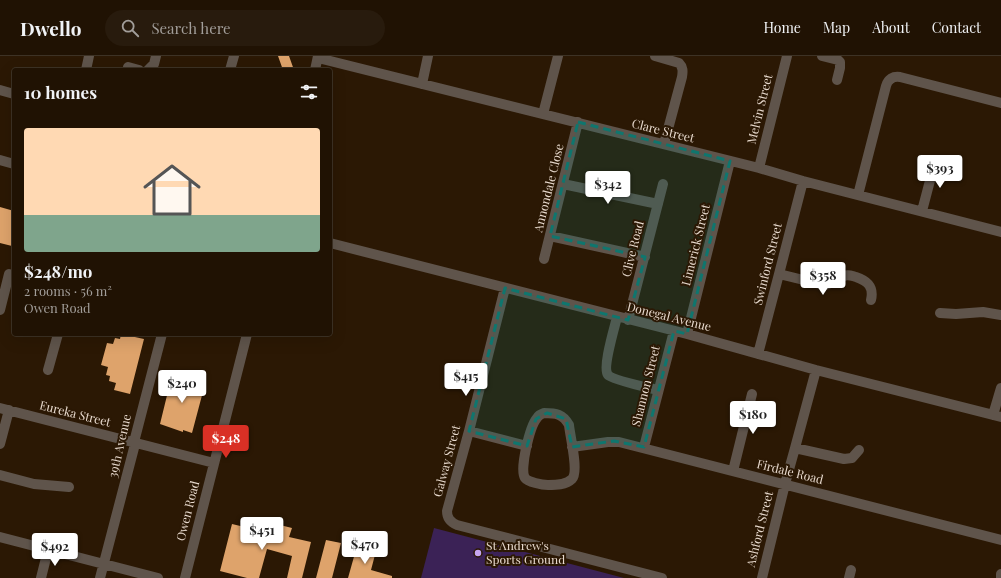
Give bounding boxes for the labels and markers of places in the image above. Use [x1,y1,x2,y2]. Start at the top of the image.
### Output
pin: $393 [916,155,964,189]
pin: $342 [584,171,632,205]
pin: $358 [799,262,847,296]
pin: $415 [442,363,490,397]
pin: $240 [158,370,206,404]
pin: $180 [729,401,777,435]
pin: $248 [202,425,250,459]
pin: $451 [238,517,286,551]
pin: $470 [341,531,389,565]
pin: $492 [31,533,79,567]
place label: St Andrew's Sports Ground [486,537,565,567]
marker: St Andrew's Sports Ground [473,548,483,558]

